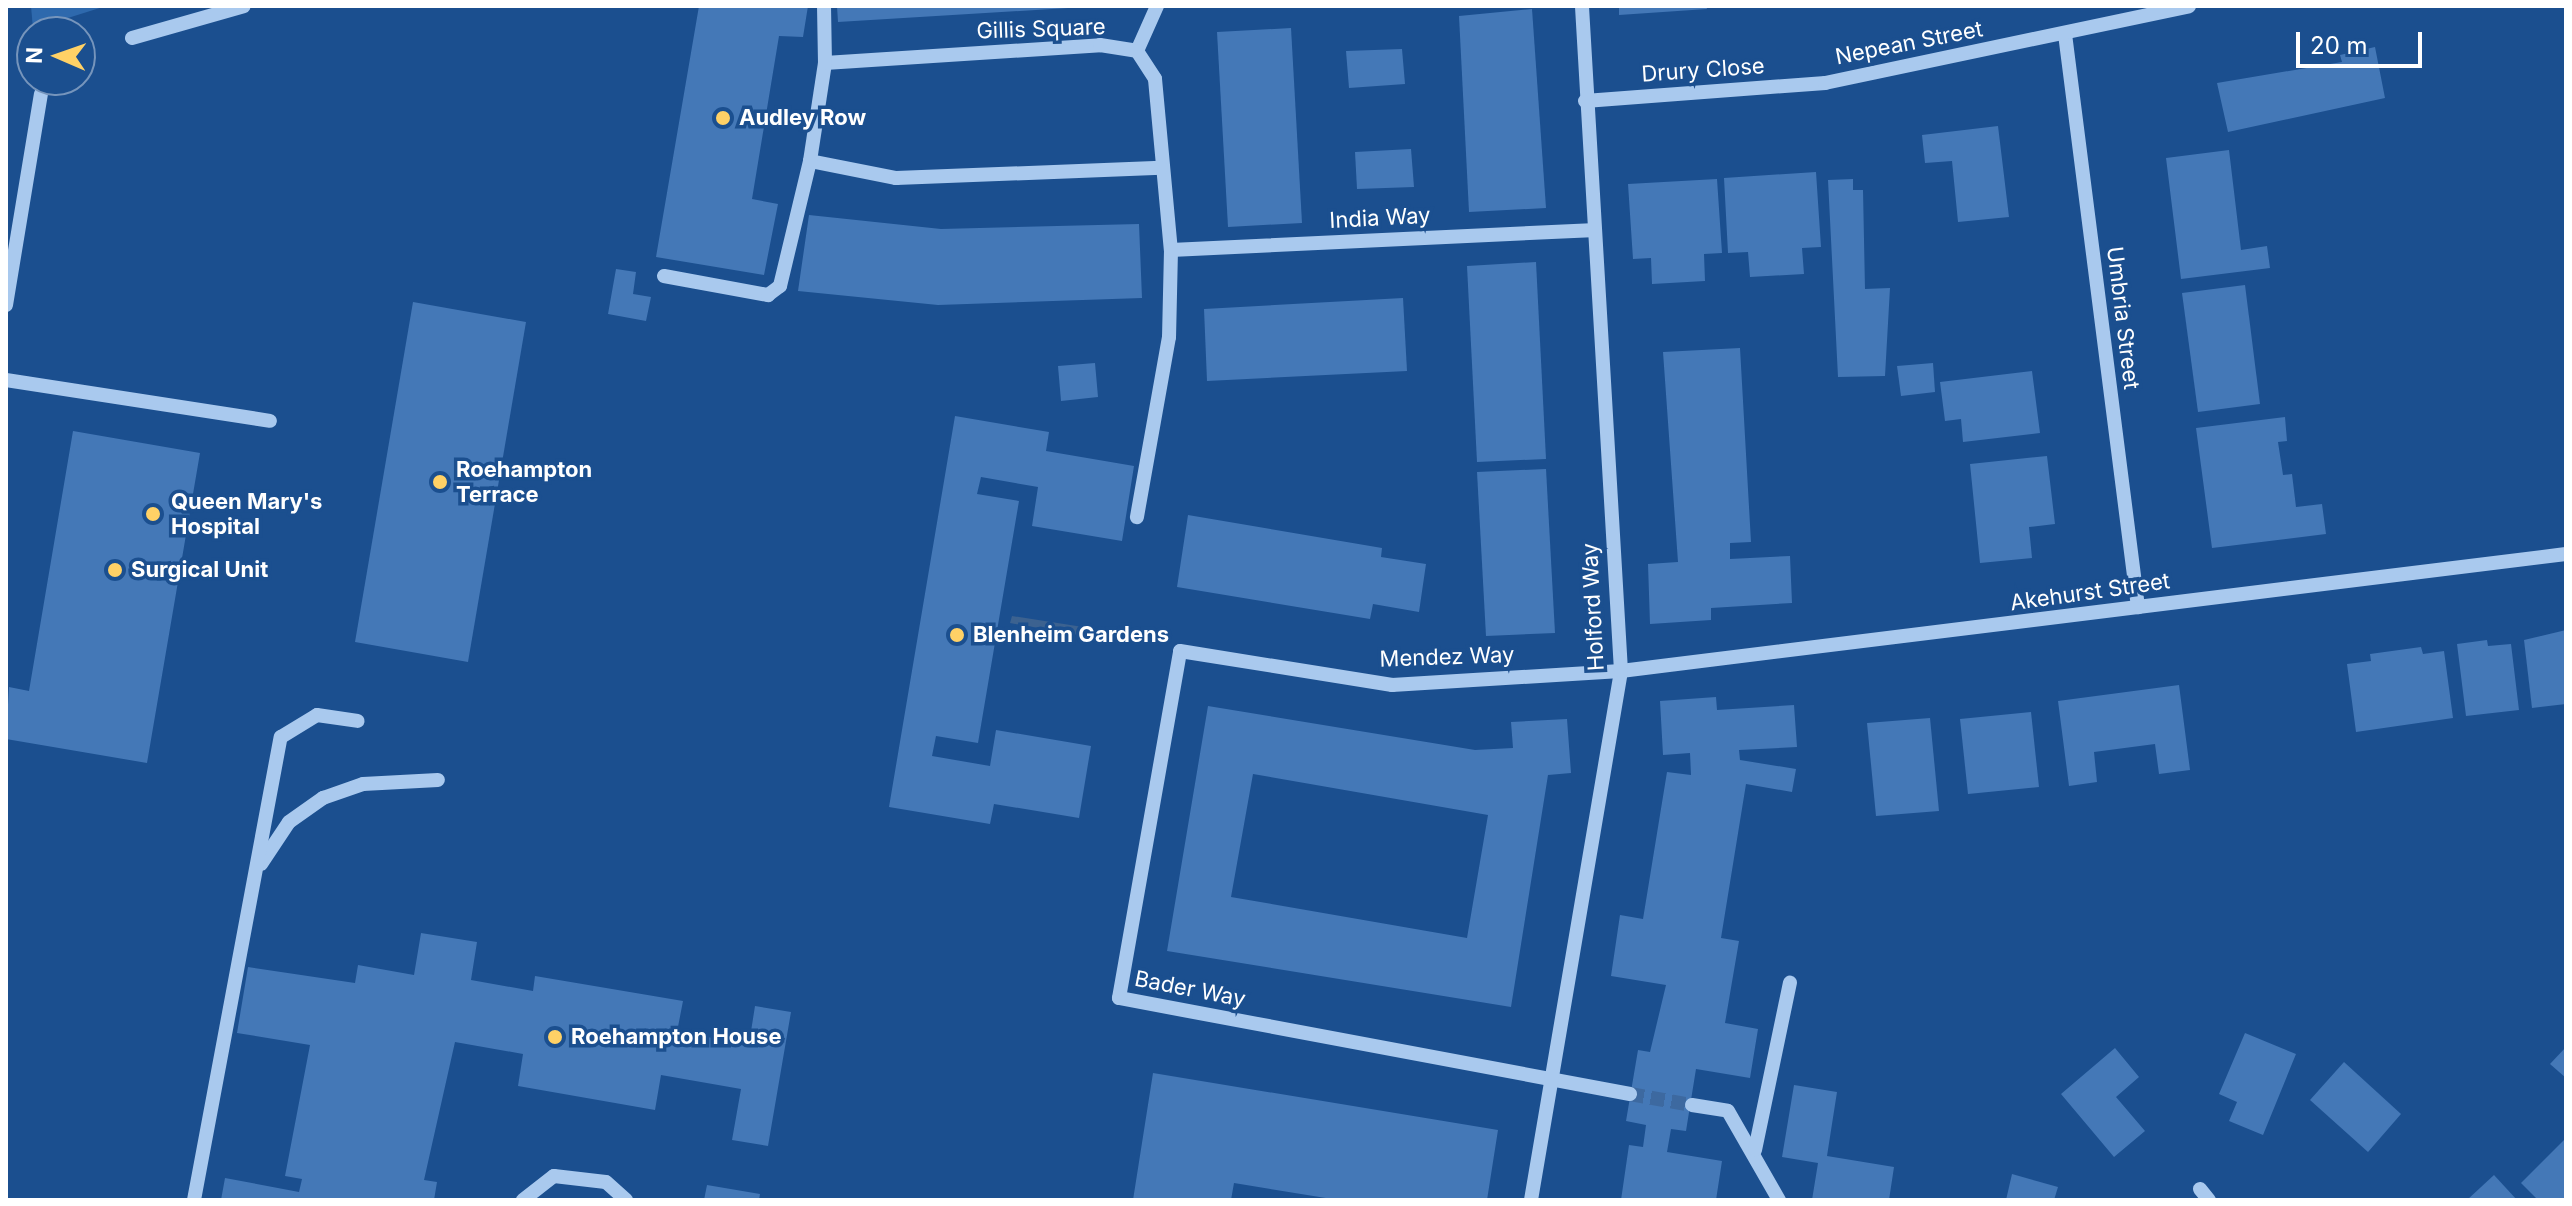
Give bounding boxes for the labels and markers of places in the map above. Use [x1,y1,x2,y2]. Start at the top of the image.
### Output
place label: Audley Row [739,105,866,131]
marker: Audley Row [714,109,732,127]
place label: Roehampton Terrace [456,456,592,508]
marker: Roehampton Terrace [431,473,449,491]
place label: Queen Mary's Hospital [171,488,322,540]
marker: Queen Mary's Hospital [142,503,164,525]
place label: Surgical Unit [131,557,268,583]
marker: Surgical Unit [106,561,124,579]
place label: Blenheim Gardens [973,622,1169,648]
marker: Blenheim Gardens [948,626,966,644]
place label: Roehampton House [571,1024,781,1050]
marker: Roehampton House [546,1028,564,1046]

